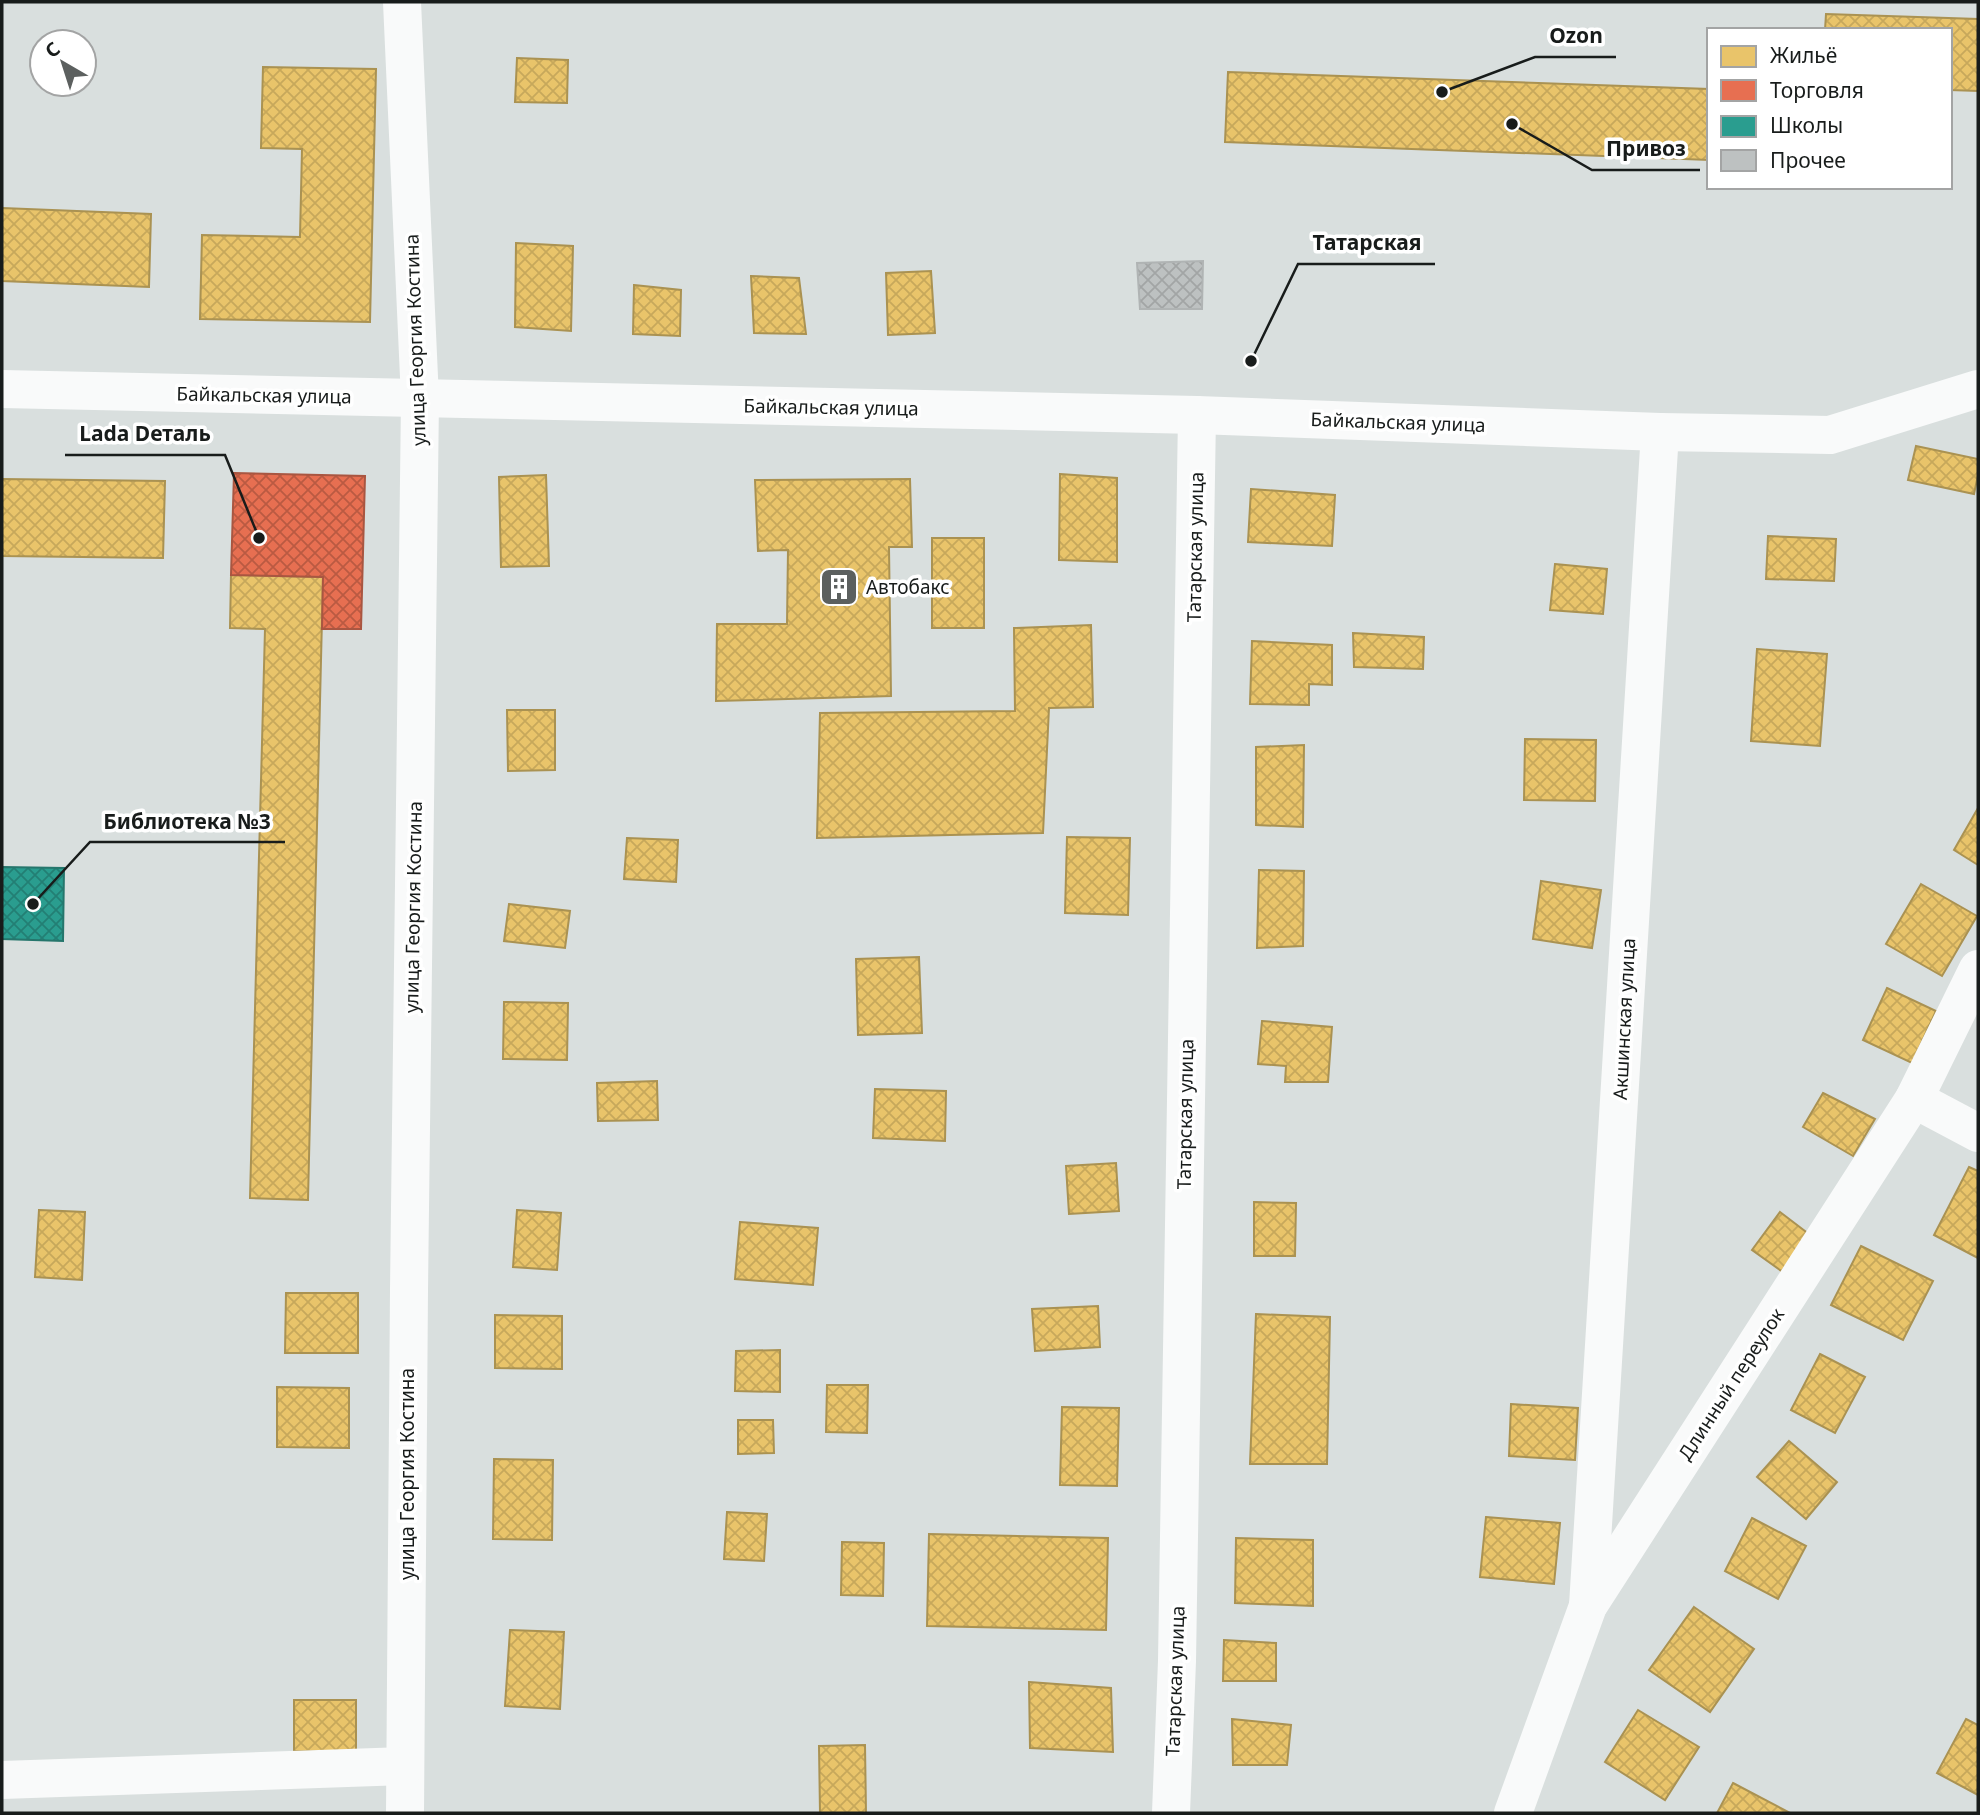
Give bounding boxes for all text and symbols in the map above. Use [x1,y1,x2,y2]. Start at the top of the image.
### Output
callout: Ozon [1535,15,1616,57]
text: Ozon [1549,21,1603,49]
north arrow [28,28,98,98]
legend [1707,28,1952,189]
text: С [39,36,65,64]
text: Жильё [1770,41,1837,69]
text: Торговля [1770,76,1864,104]
text: Школы [1770,111,1843,139]
callout: Привоз [1592,128,1700,170]
text: Привоз [1606,134,1686,162]
text: Прочее [1770,146,1846,174]
callout: Татарская [1298,222,1435,264]
text: Татарская [1313,228,1421,256]
street label: улица Георгия Костина [398,234,432,446]
street label: Байкальская улица [176,380,352,410]
street label: Байкальская улица [743,392,919,422]
street label: Байкальская улица [1310,406,1486,438]
callout: Lada Dеталь [65,413,225,455]
text: Lada Dеталь [79,419,211,447]
street label: Татарская улица [1181,472,1209,622]
building icon: Автобакс [818,566,860,608]
place label: Автобакс [866,574,950,600]
callout: Библиотека №3 [90,800,285,842]
street label: улица Георгия Костина [398,801,428,1013]
text: Библиотека №3 [103,807,271,835]
street label: Акшинская улица [1607,937,1641,1101]
street label: Татарская улица [1171,1039,1199,1189]
street label: Длинный переулок [1672,1303,1790,1465]
street label: улица Георгия Костина [394,1368,420,1580]
street label: Татарская улица [1159,1605,1191,1757]

